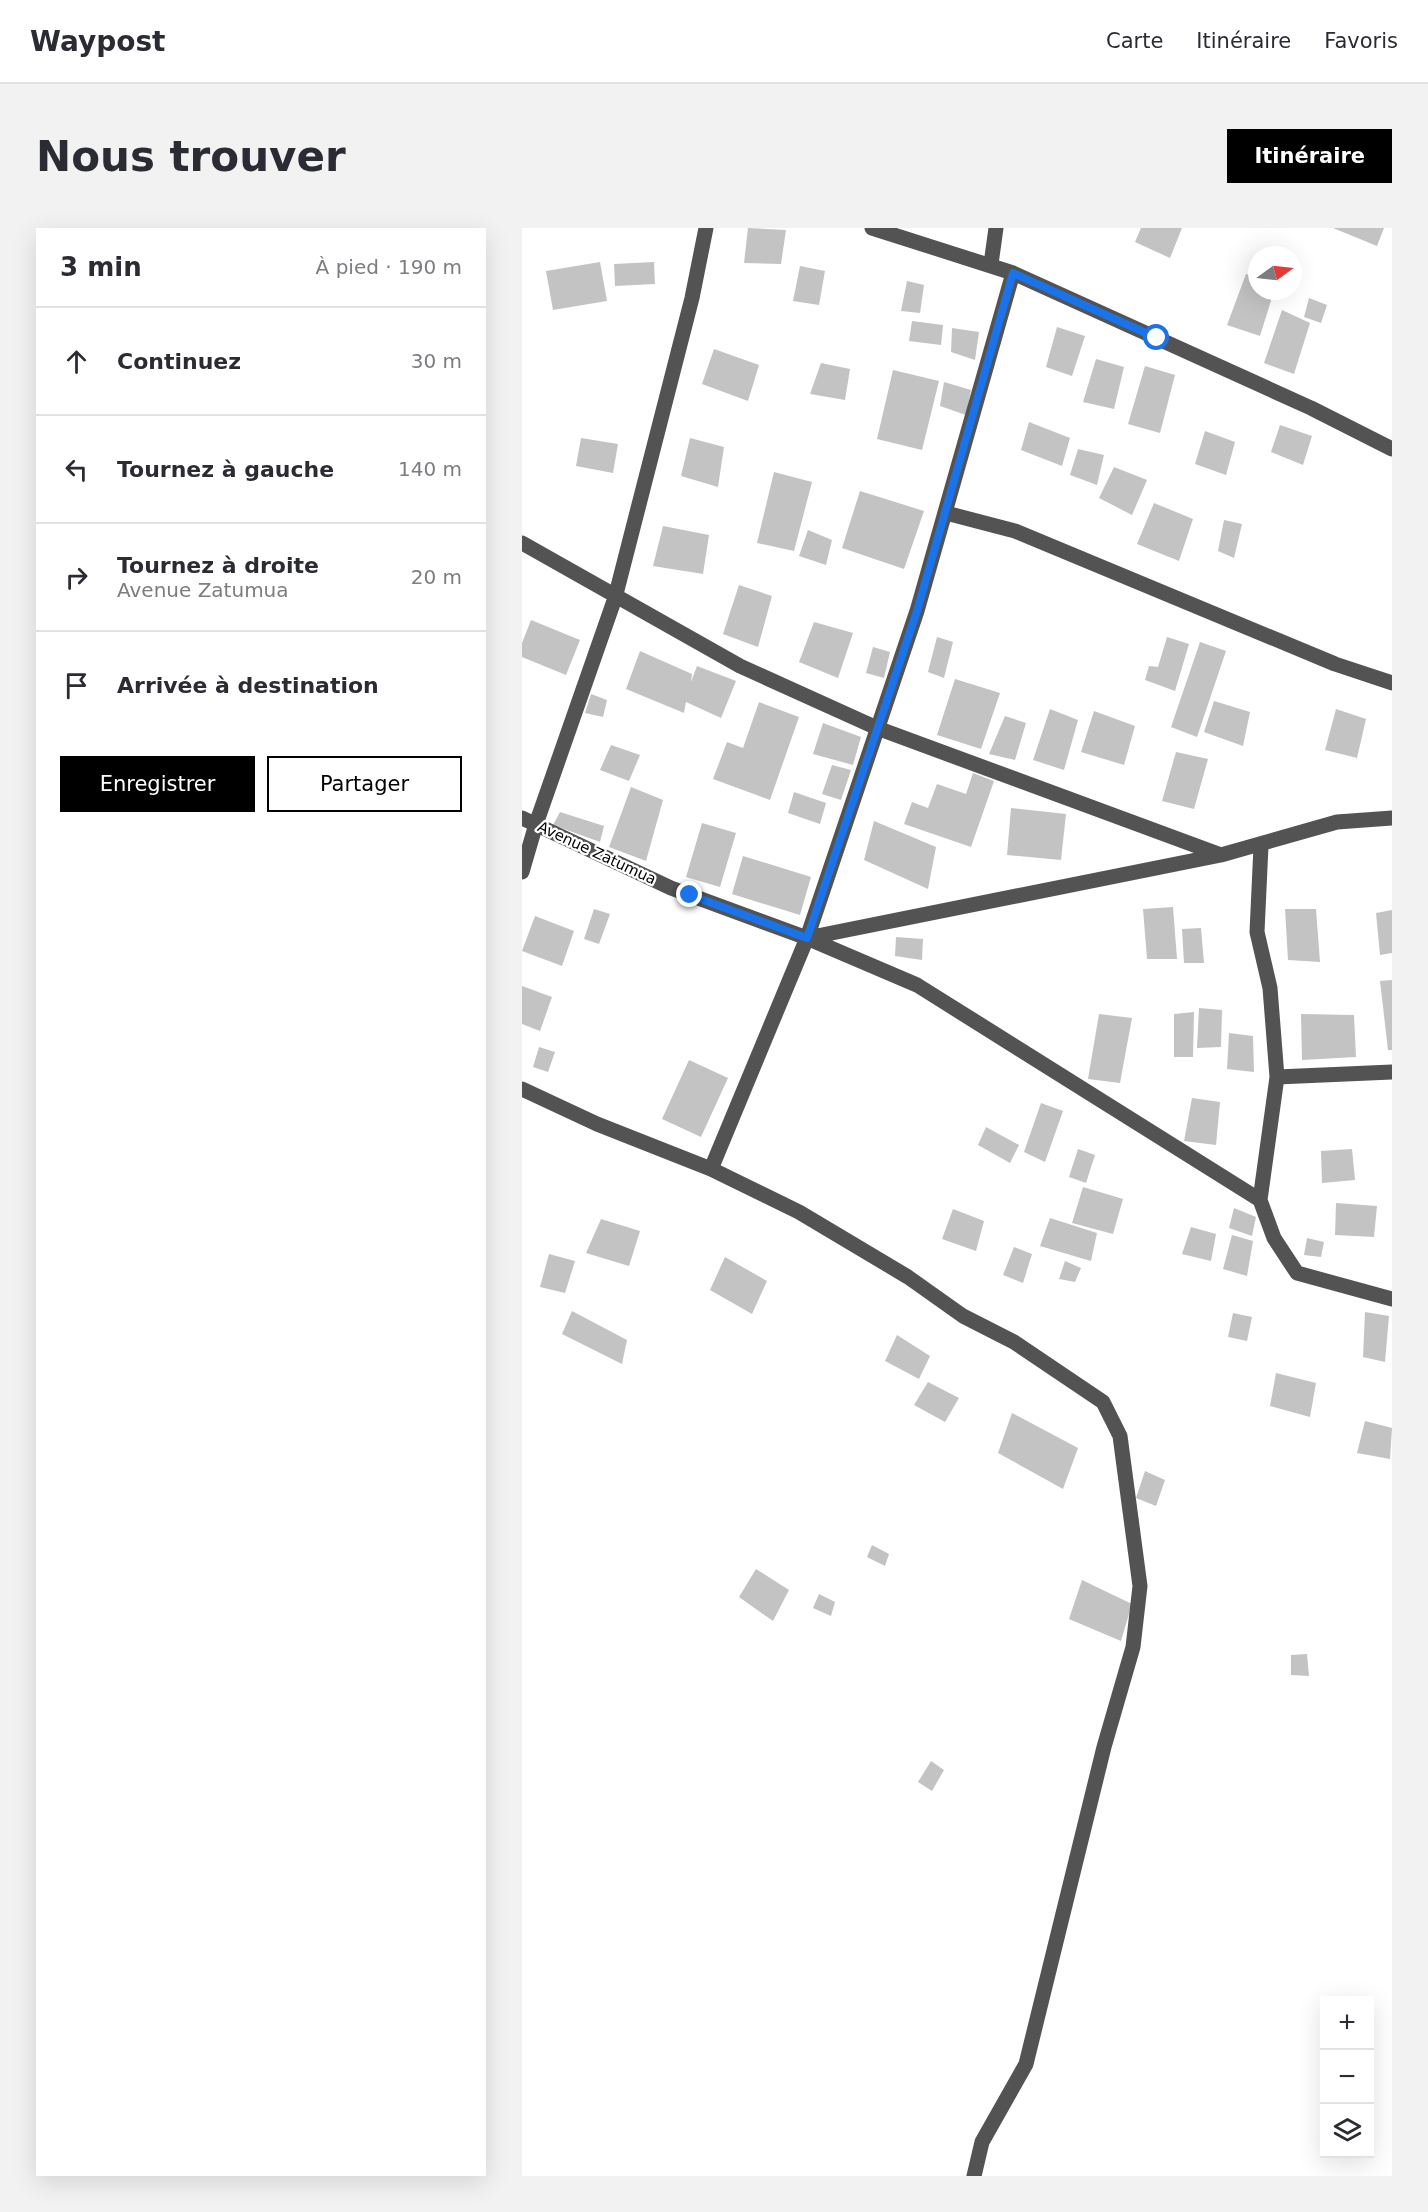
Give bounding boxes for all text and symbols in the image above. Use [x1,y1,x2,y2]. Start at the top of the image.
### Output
text: Waypost [30,25,166,58]
text: Carte [1106,29,1163,53]
text: Itinéraire [1196,29,1291,53]
text: Favoris [1324,29,1398,53]
button: Itinéraire [1227,129,1392,183]
text: Nous trouver [36,132,346,181]
north arrow [1248,246,1302,300]
text: 3 min [60,252,142,282]
text: À pied · 190 m [316,255,462,279]
route start [1143,324,1169,350]
icon: ahead [60,345,93,378]
text: Continuez [117,349,241,374]
text: 30 m [411,349,462,373]
icon: left [60,453,93,486]
text: Tournez à gauche [117,457,334,482]
text: 140 m [398,457,462,481]
text: Tournez à droite [117,553,319,578]
icon: right [60,561,93,594]
text: 20 m [411,565,462,589]
text: Avenue Zatumua [117,578,289,602]
icon: arrive [60,669,93,702]
text: Arrivée à destination [117,673,379,698]
button: Enregistrer [60,756,255,812]
button: Partager [267,756,462,812]
street label: Avenue Zatumua [535,818,659,888]
route end [676,881,702,907]
map controls [1320,1996,1374,2158]
button: + [1320,1996,1374,2050]
button: − [1320,2050,1374,2104]
button: layers [1320,2104,1374,2158]

